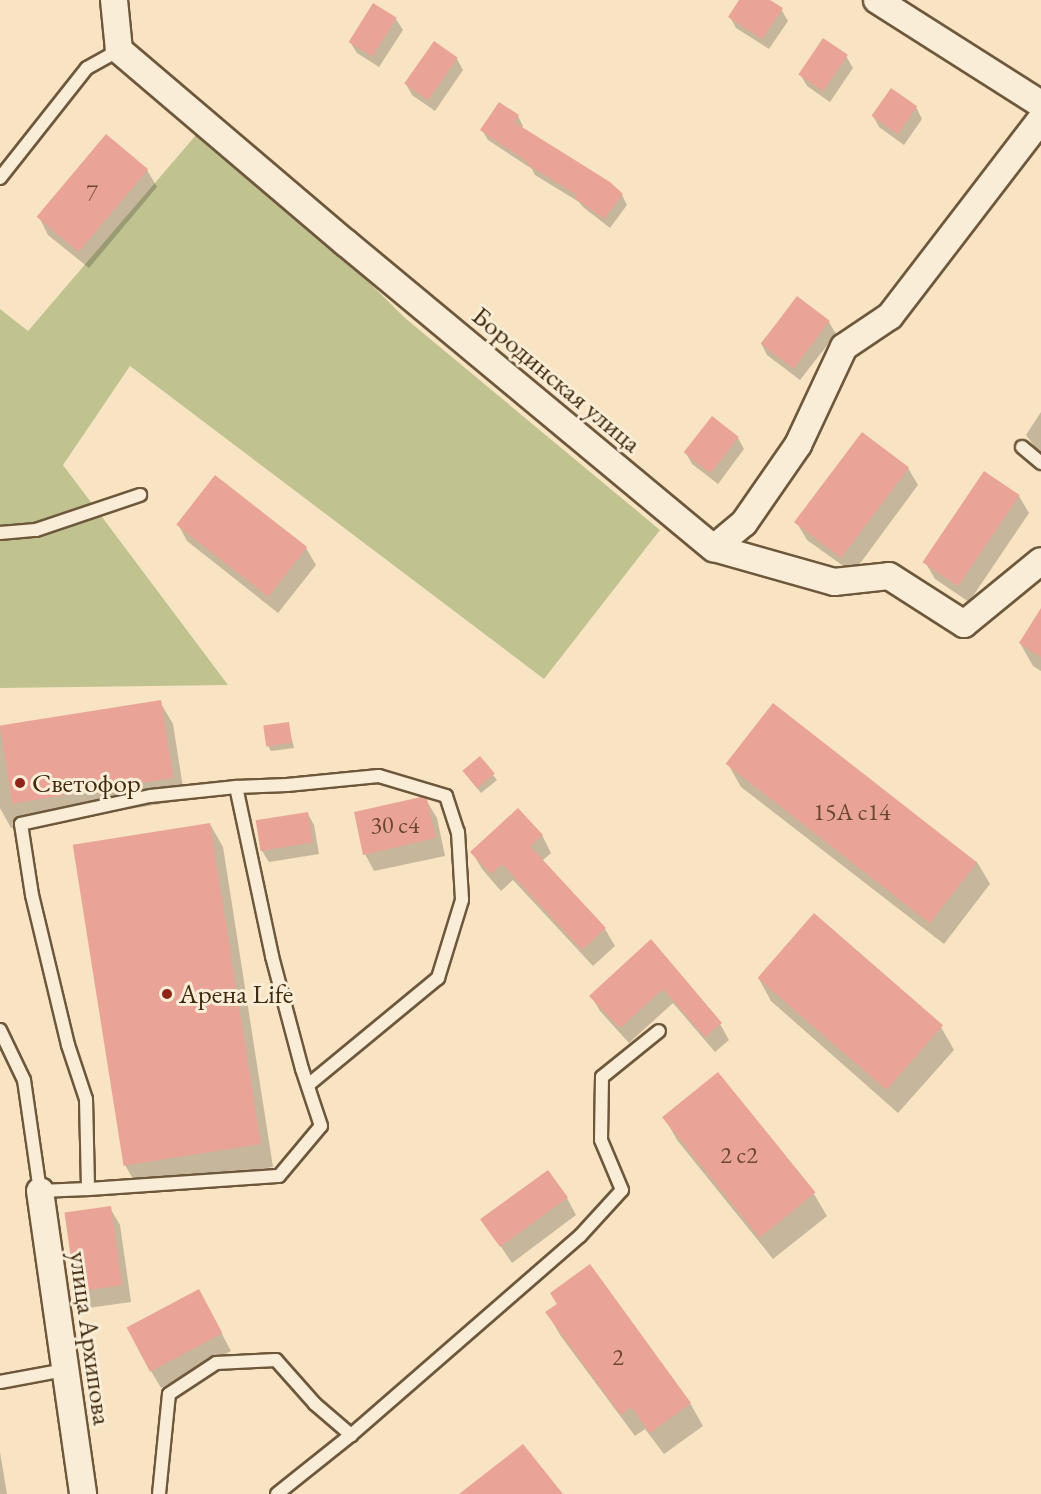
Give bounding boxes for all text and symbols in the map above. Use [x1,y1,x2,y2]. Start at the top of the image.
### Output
house number: 7 [86,179,98,207]
street label: Бородинская улица [466,299,648,459]
place label: Светофор [32,767,141,799]
marker: Светофор [13,776,27,790]
house number: 15А с14 [813,798,891,826]
house number: 30 с4 [370,811,420,839]
place label: Арена Life [179,978,293,1010]
marker: Арена Life [160,987,174,1001]
house number: 2 с2 [720,1141,758,1169]
street label: улица Архипова [63,1249,119,1427]
house number: 2 [612,1343,624,1371]

